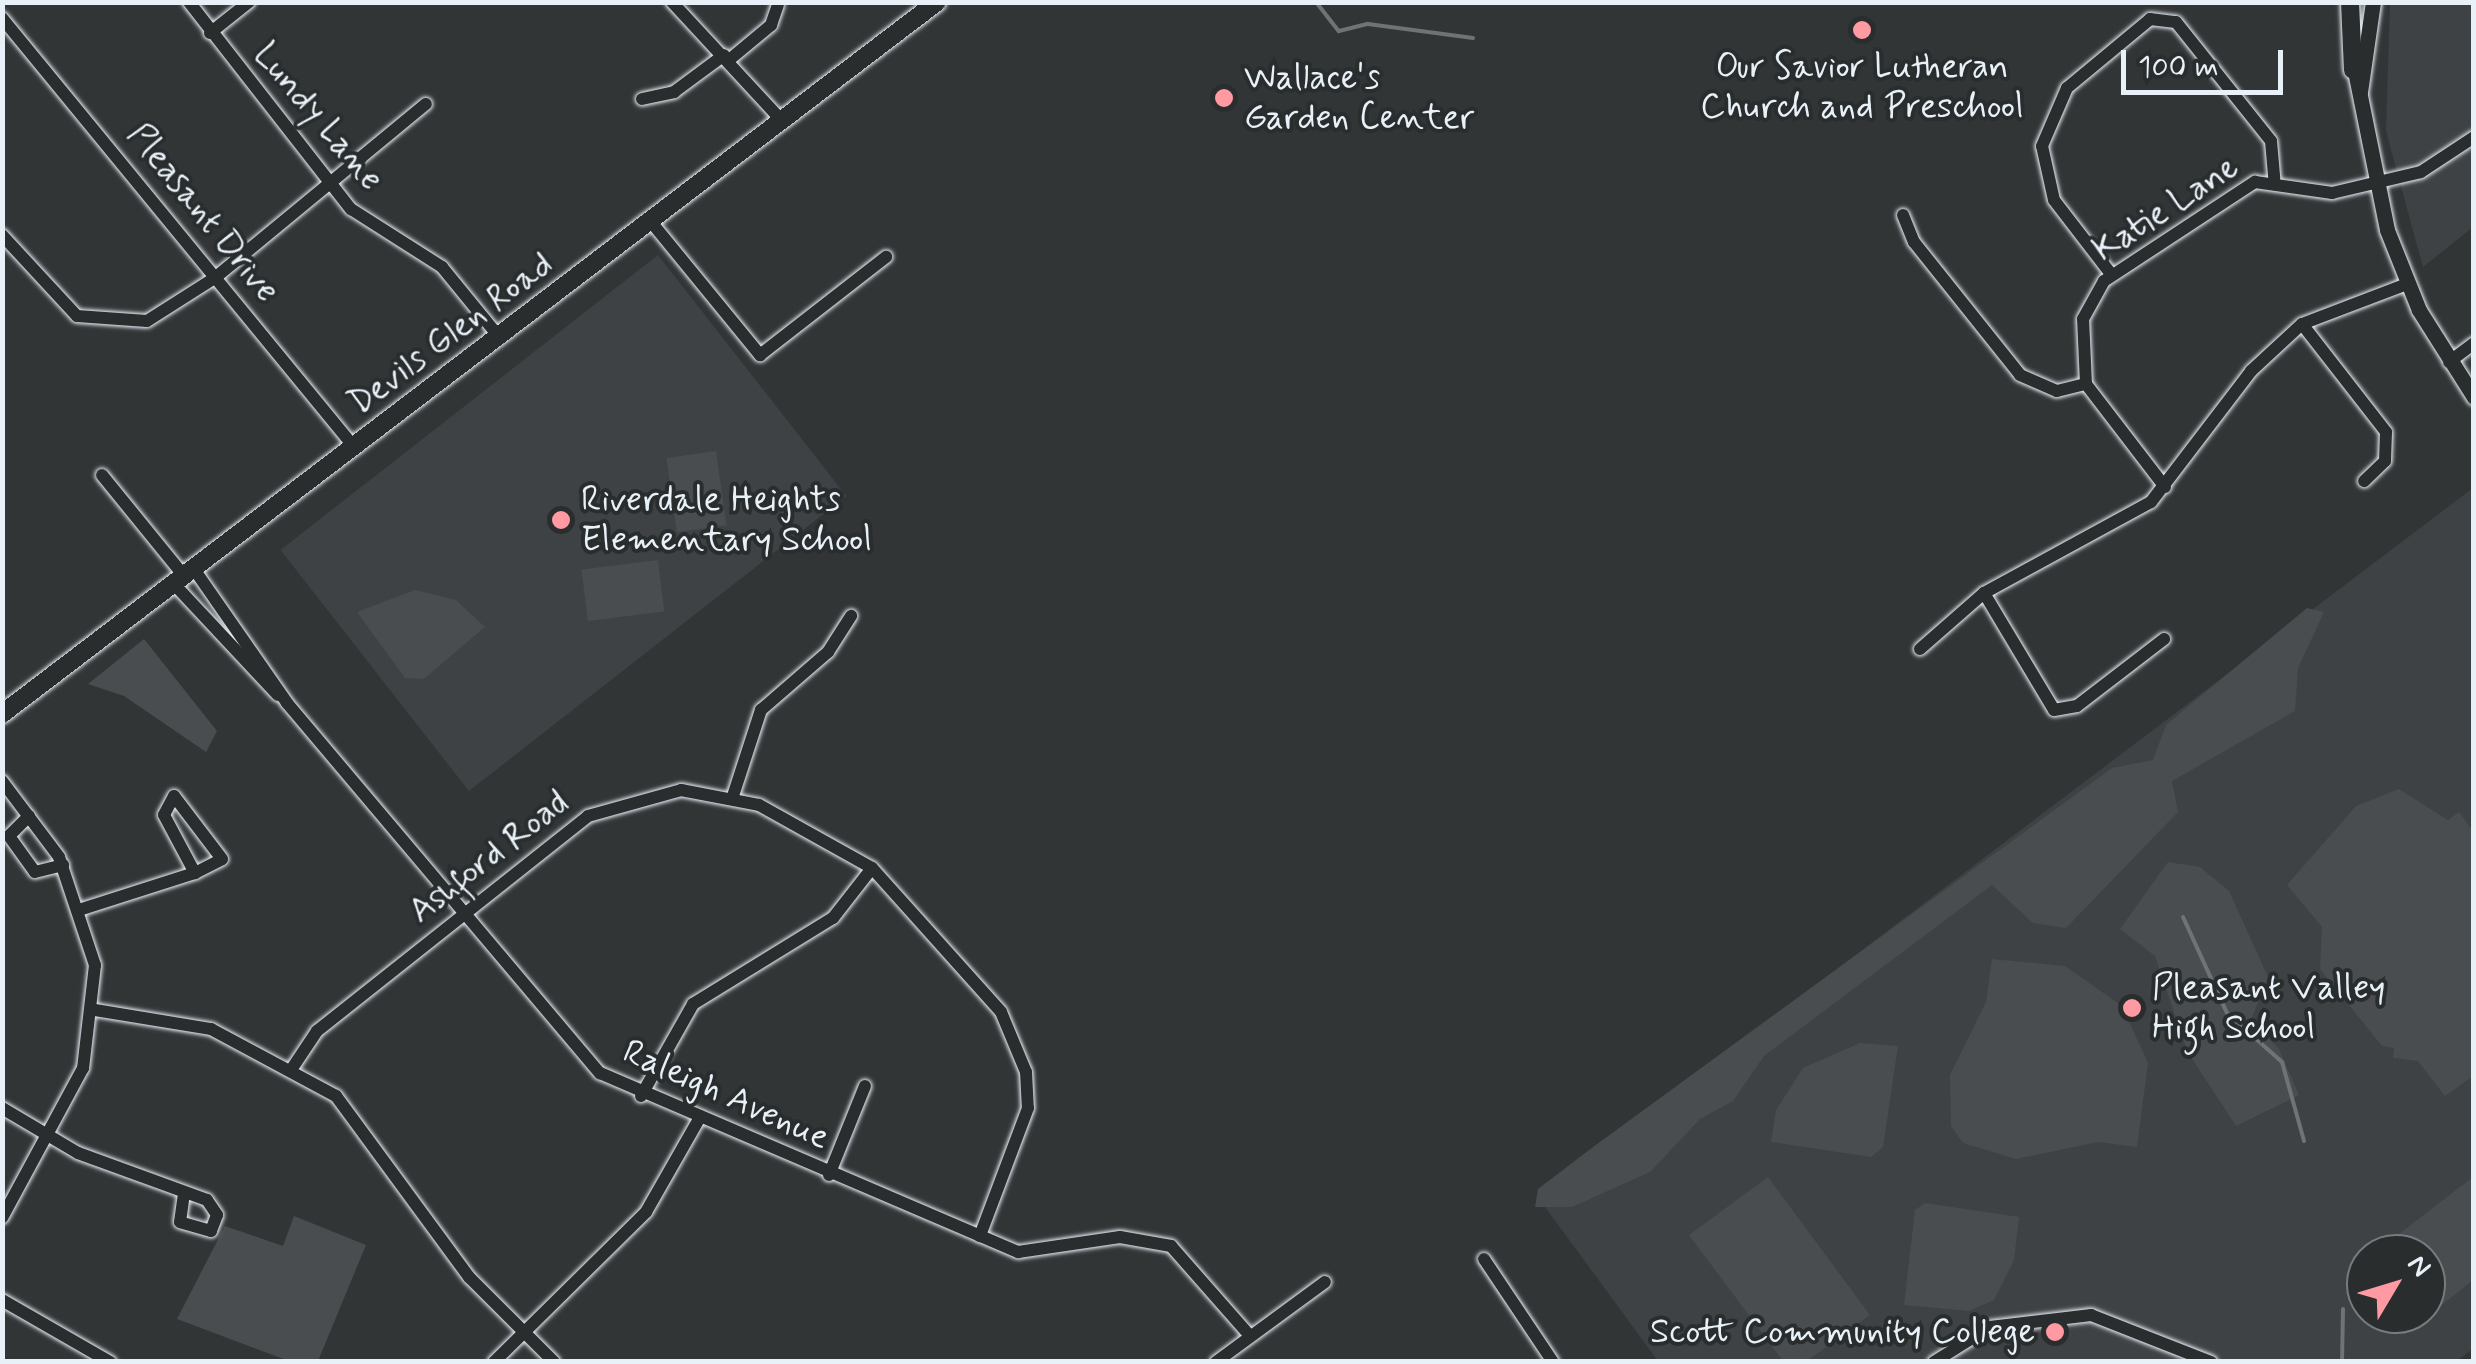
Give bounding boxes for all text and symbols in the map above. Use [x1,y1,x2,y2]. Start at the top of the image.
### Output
marker: Our Savior Lutheran Church and Preschool [1851,19,1873,41]
scale bar [2126,30,2288,92]
street label: Lundy Lane [245,36,391,198]
place label: Our Savior Lutheran Church and Preschool [1703,46,2021,128]
text: 100 m [2138,48,2219,87]
place label: Wallace's Garden Center [1244,57,1467,139]
marker: Wallace's Garden Center [1213,87,1235,109]
street label: Pleasant Drive [119,116,287,310]
street label: Katie Lane [2085,146,2247,272]
street label: Devils Glen Road [338,241,564,427]
place label: Riverdale Heights Elementary School [581,479,872,561]
marker: Riverdale Heights Elementary School [550,509,572,531]
street label: Ashford Road [401,782,577,932]
place label: Pleasant Valley High School [2152,967,2379,1049]
marker: Pleasant Valley High School [2121,997,2143,1019]
street label: Raleigh Avenue [615,1030,837,1160]
north arrow [2346,1234,2446,1334]
text: N [2398,1248,2439,1285]
place label: Scott Community College [1650,1311,2035,1353]
marker: Scott Community College [2044,1321,2066,1343]

